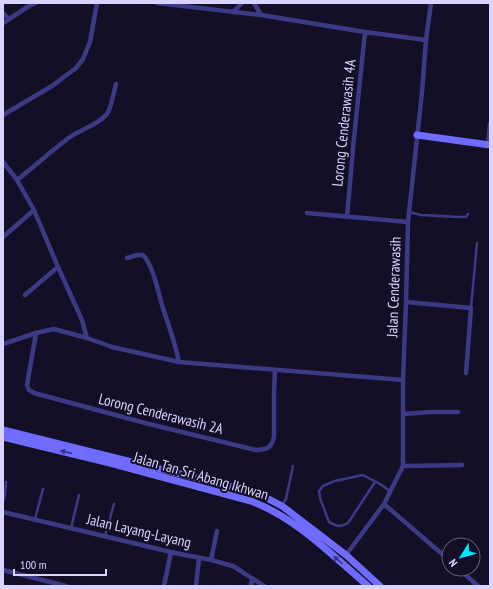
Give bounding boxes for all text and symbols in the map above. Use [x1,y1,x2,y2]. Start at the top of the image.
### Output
street label: Lorong Cenderawasih 4A [327,58,360,187]
street label: Jalan Cenderawasih [382,236,405,339]
street label: Lorong Cenderawasih 2A [97,389,226,438]
street label: Jalan Tan Sri Abang Ikhwan [131,447,271,504]
one-way arrow [59,449,72,455]
street label: Jalan Layang-Layang [84,509,193,552]
north arrow [441,537,481,577]
scale bar [14,551,106,577]
one-way arrow [333,556,344,565]
text: N [446,556,460,570]
text: 100 m [20,557,47,572]

